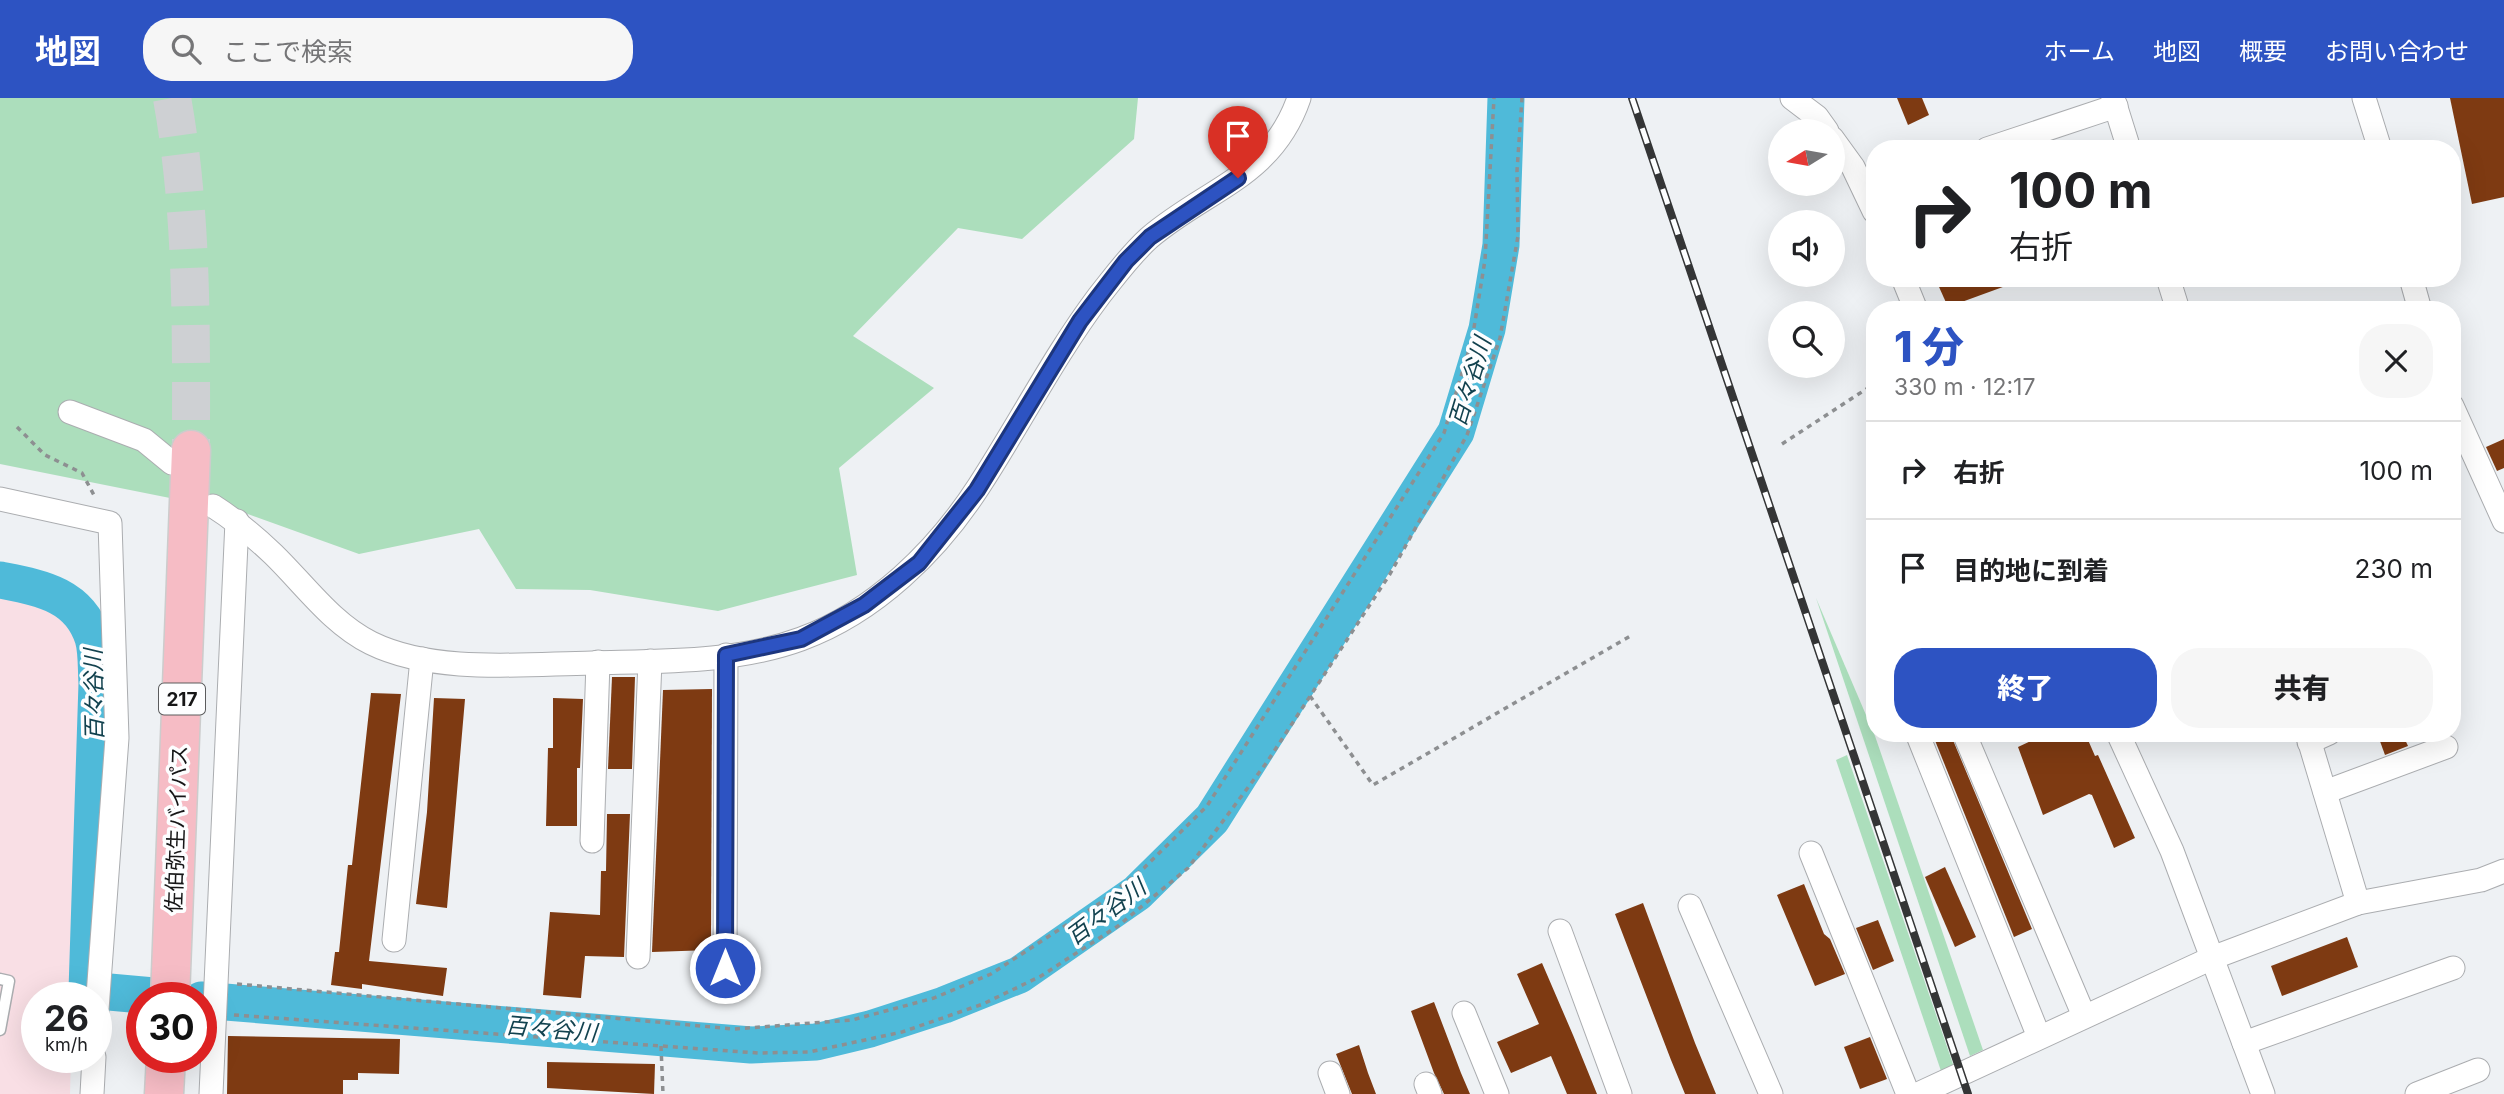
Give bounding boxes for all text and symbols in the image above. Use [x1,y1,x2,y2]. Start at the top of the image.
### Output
search box [143,18,633,81]
icon: search [167,30,205,68]
text: 地図 [35,31,101,71]
text: ここで検索 [223,36,353,67]
text: ホーム [2044,37,2115,66]
text: 地図 [2153,37,2201,66]
text: 概要 [2239,37,2287,66]
text: お問い合わせ [2325,37,2469,66]
pin [1208,106,1268,178]
icon: arrive [1219,117,1257,155]
north arrow [1768,119,1844,196]
map controls [1768,119,1845,378]
text: 100 m [2009,161,2153,220]
icon: right [1894,168,1985,259]
button: sound [1768,210,1845,287]
text: 右折 [2009,227,2073,266]
button: search [1768,301,1845,378]
text: 1 分 [1894,321,1964,372]
button: close [2359,324,2433,398]
water label: 百々谷川 [1443,331,1498,430]
text: 330 m · 12:17 [1894,373,2035,401]
icon: right [1894,451,1932,489]
text: 100 m [2360,455,2433,486]
text: 右折 [1953,457,2005,488]
icon: arrive [1894,549,1932,587]
text: 230 m [2355,553,2433,584]
text: 目的地に到着 [1953,555,2109,586]
water label: 百々谷川 [79,646,109,741]
button: 終了 [1894,648,2157,728]
button: 共有 [2171,648,2433,728]
road number: 217 [159,684,205,714]
street label: 佐伯弥生バイパス [161,745,192,913]
water label: 百々谷川 [1061,871,1154,951]
position arrow [688,931,762,1005]
speed limit sign: 30 [126,982,217,1073]
text: 26 [44,997,89,1039]
water label: 百々谷川 [504,1011,601,1047]
text: km/h [45,1034,88,1055]

